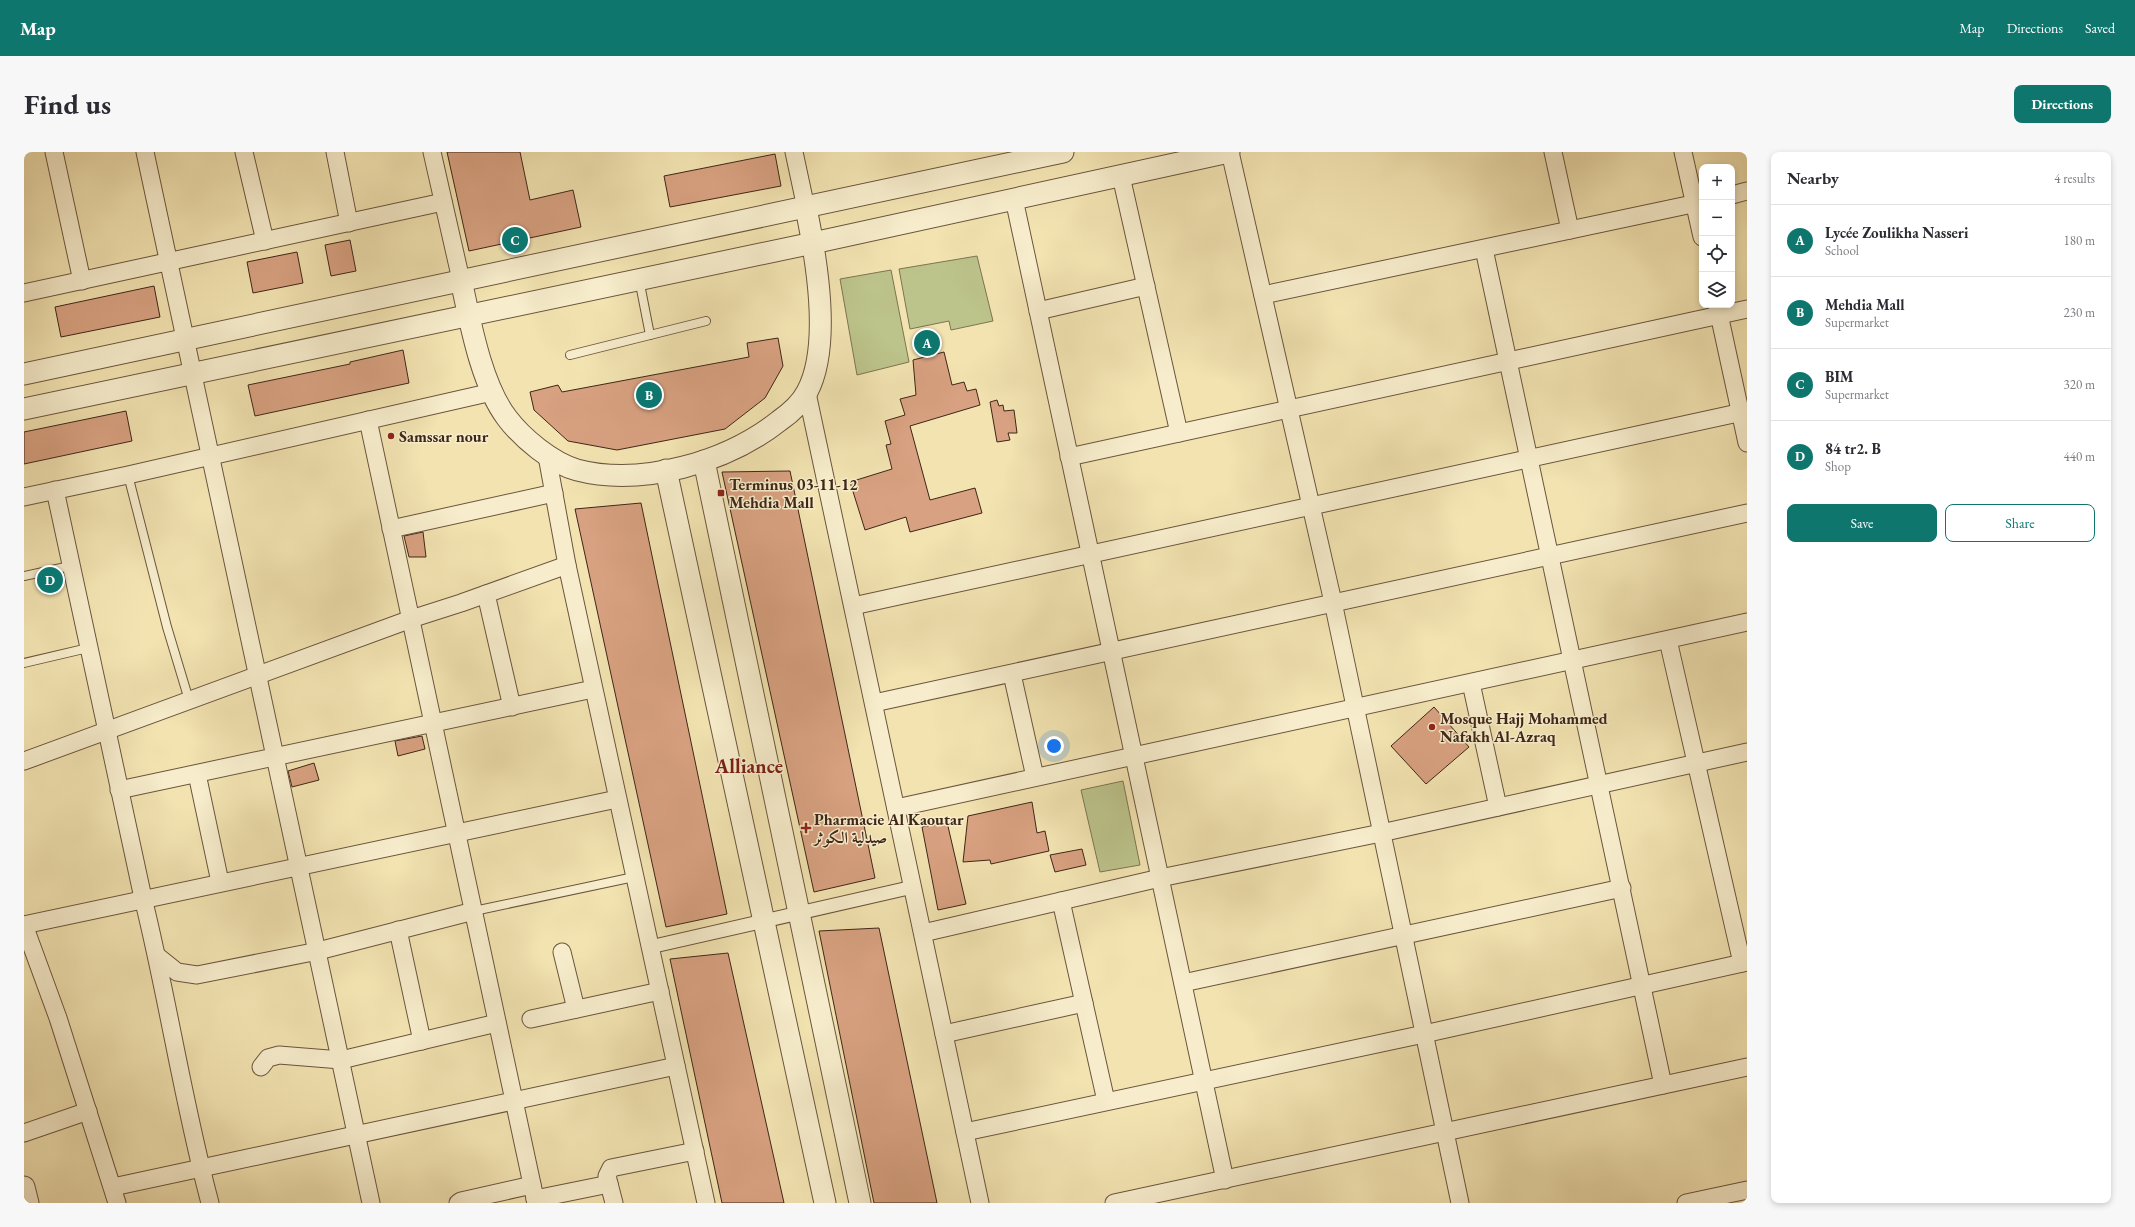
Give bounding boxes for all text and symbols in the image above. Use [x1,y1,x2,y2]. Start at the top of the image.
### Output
text: Map [20,16,56,41]
text: Map [1959,19,1985,37]
text: Directions [2007,19,2063,37]
text: Saved [2085,19,2115,37]
button: Directions [2014,85,2111,123]
text: Find us [24,86,111,122]
map controls [1699,164,1735,308]
button: + [1699,164,1735,200]
text: Nearby [1787,167,1839,189]
text: 4 results [2054,170,2095,187]
button: − [1699,200,1735,236]
text: Lycée Zoulikha Nasseri [1825,223,1968,242]
pin: C [502,225,528,255]
text: A [1795,232,1805,249]
text: 180 m [2064,232,2095,249]
button: locate [1699,236,1735,272]
text: School [1825,242,1859,259]
button: layers [1699,272,1735,308]
text: Mehdia Mall [1825,295,1905,314]
text: B [1796,304,1804,321]
text: 230 m [2064,304,2095,321]
text: Supermarket [1825,314,1889,331]
pin: A [914,328,940,358]
text: BIM [1825,367,1854,386]
text: C [1795,376,1805,393]
text: 320 m [2064,376,2095,393]
pin: B [636,380,662,410]
text: Supermarket [1825,386,1889,403]
place label: Samssar nour [399,426,489,447]
marker: Samssar nour [386,431,396,441]
text: 84 tr2. B [1825,439,1881,458]
text: D [1795,448,1805,465]
text: 440 m [2064,448,2095,465]
text: Shop [1825,458,1851,475]
place label: Terminus 03-11-12 Mehdia Mall [729,474,858,513]
marker: Terminus 03-11-12 Mehdia Mall [716,488,726,498]
button: Save [1787,504,1937,542]
button: Share [1945,504,2095,542]
pin: D [37,565,63,595]
place label: Mosque Hajj Mohammed Nafakh Al-Azraq [1440,708,1608,747]
marker: Mosque Hajj Mohammed Nafakh Al-Azraq [1427,722,1437,732]
your location [1044,736,1064,756]
district label: Alliance [714,753,783,779]
place label: Pharmacie Al Kaoutar صيدلية الكوثر [812,809,964,848]
marker: Pharmacie Al Kaoutar صيدلية الكوثر [801,823,811,833]

